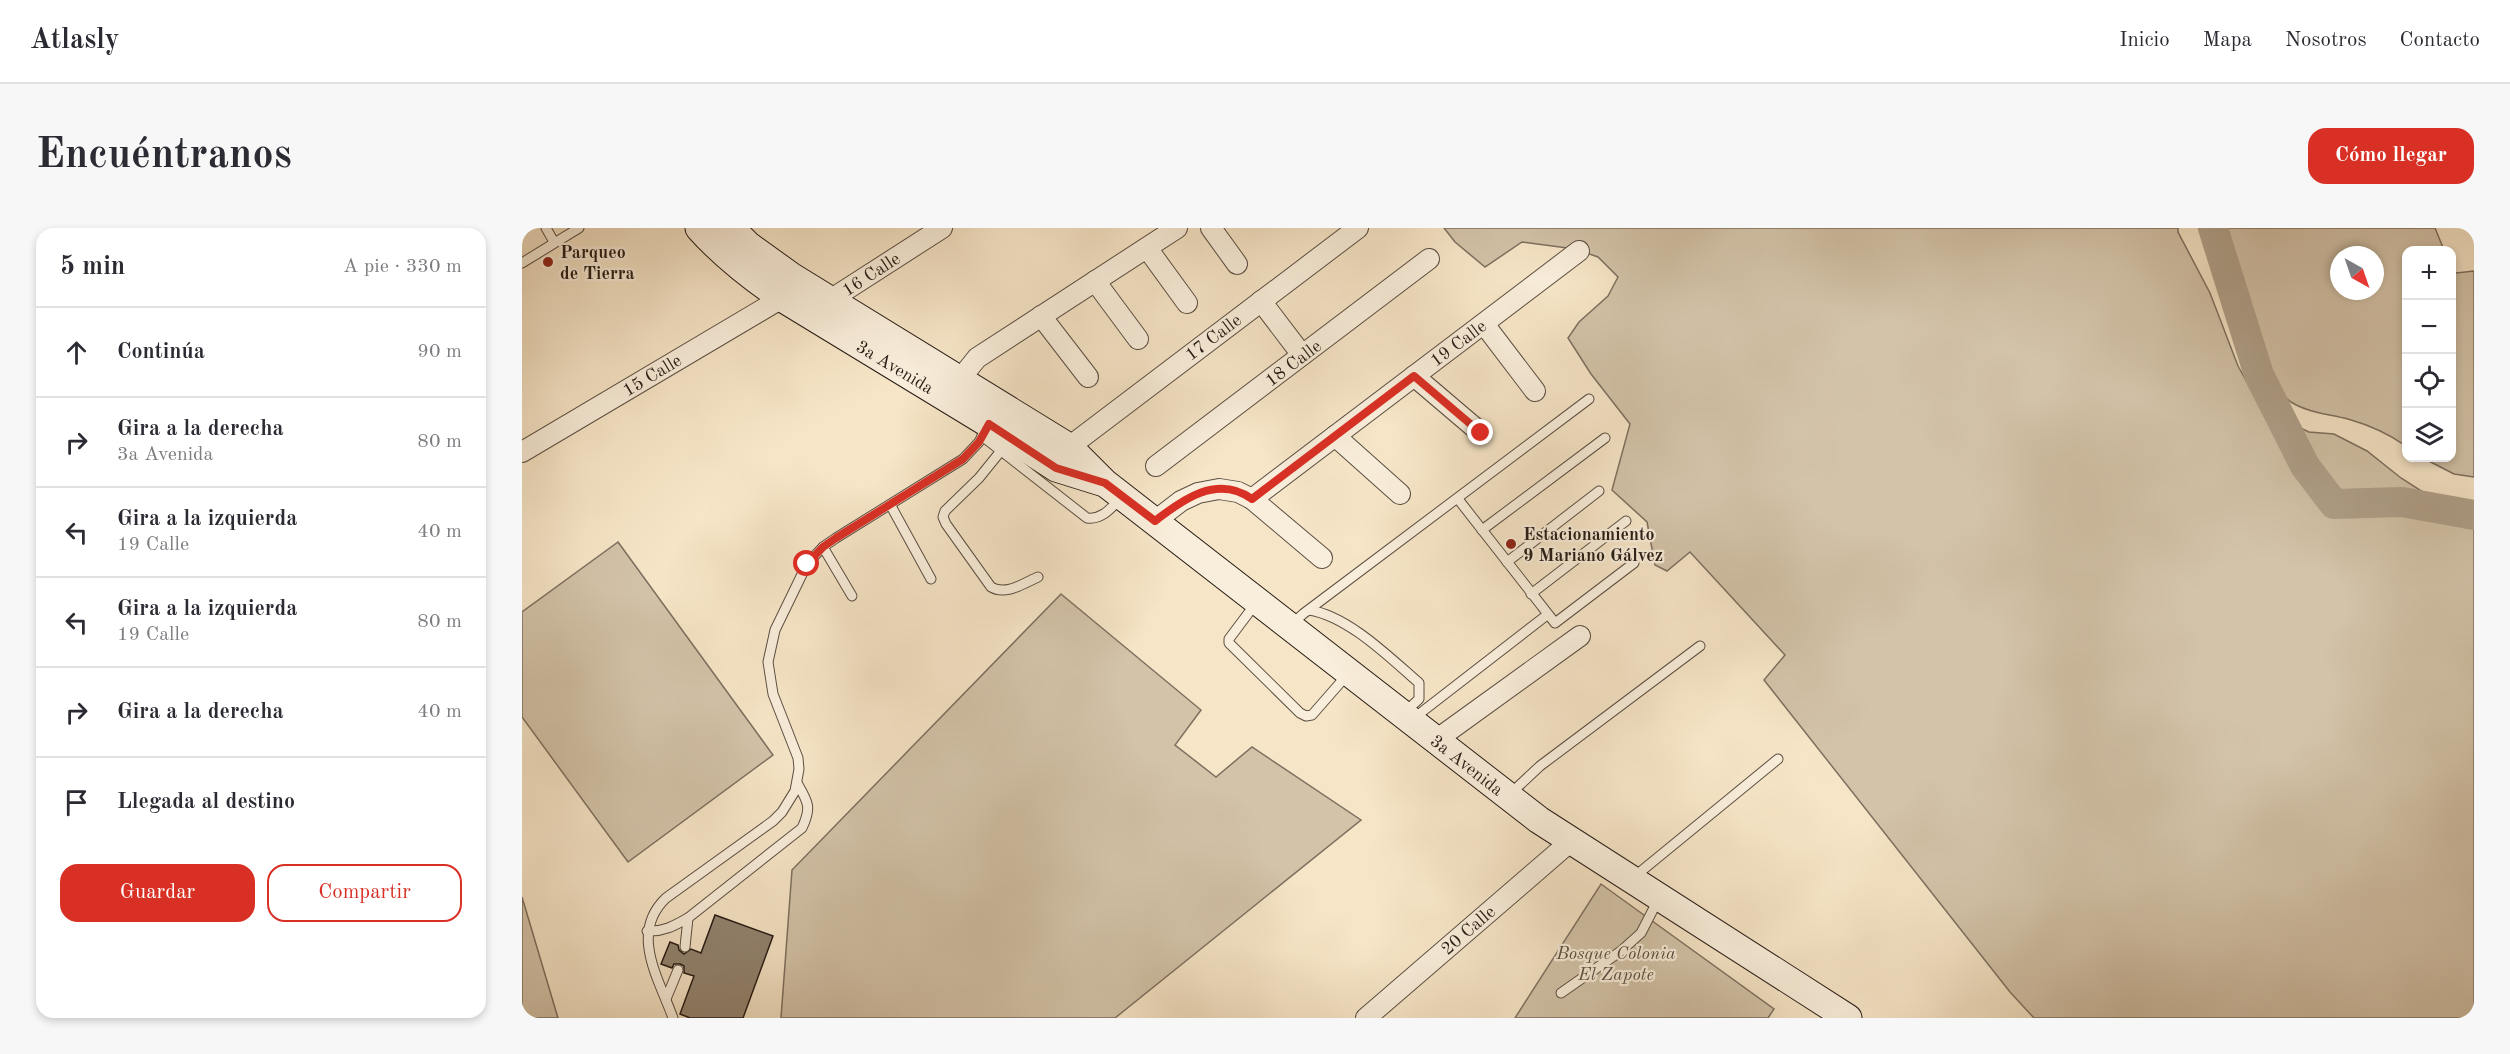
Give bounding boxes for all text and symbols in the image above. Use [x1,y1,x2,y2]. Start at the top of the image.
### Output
text: Atlasly [30,27,120,55]
text: Inicio [2119,30,2170,51]
text: Mapa [2203,30,2252,51]
text: Nosotros [2285,30,2367,51]
text: Contacto [2400,30,2480,51]
button: Cómo llegar [2308,128,2474,184]
text: Encuéntranos [36,135,292,177]
place label: Parqueo de Tierra [560,244,635,283]
north arrow [2330,246,2384,300]
map controls [2402,246,2456,462]
button: + [2402,246,2456,300]
street label: 16 Calle [839,250,904,300]
text: 5 min [60,254,125,280]
marker: Parqueo de Tierra [541,255,555,269]
text: A pie · 330 m [343,257,462,277]
button: − [2402,300,2456,354]
street label: 17 Calle [1182,311,1245,365]
street label: 19 Calle [1427,317,1490,371]
icon: ahead [60,336,93,369]
street label: 18 Calle [1262,337,1325,391]
street label: 3a Avenida [853,338,936,398]
text: Continúa [117,341,205,363]
text: 90 m [417,342,462,362]
street label: 15 Calle [620,351,685,400]
button: locate [2402,354,2456,408]
button: layers [2402,408,2456,462]
text: Gira a la derecha [117,418,284,440]
route end [1467,419,1493,445]
icon: right [60,426,93,459]
text: 80 m [417,432,462,452]
text: 3a Avenida [117,445,213,465]
text: Gira a la izquierda [117,508,297,530]
icon: left [60,516,93,549]
text: 40 m [417,522,462,542]
place label: Estacionamiento 9 Mariano Gálvez [1523,526,1663,565]
text: 19 Calle [117,535,189,555]
marker: Estacionamiento 9 Mariano Gálvez [1504,537,1518,551]
route start [793,550,819,576]
text: Gira a la izquierda [117,598,297,620]
icon: left [60,606,93,639]
text: 80 m [417,612,462,632]
text: 19 Calle [117,625,189,645]
icon: right [60,696,93,729]
text: Gira a la derecha [117,701,284,723]
text: 40 m [417,702,462,722]
street label: 3a Avenida [1427,732,1506,800]
icon: arrive [60,786,93,819]
text: Llegada al destino [117,791,295,813]
button: Guardar [60,864,255,922]
button: Compartir [267,864,462,922]
street label: 20 Calle [1438,903,1499,959]
park label: Bosque Colonia El Zapote [1555,945,1676,984]

